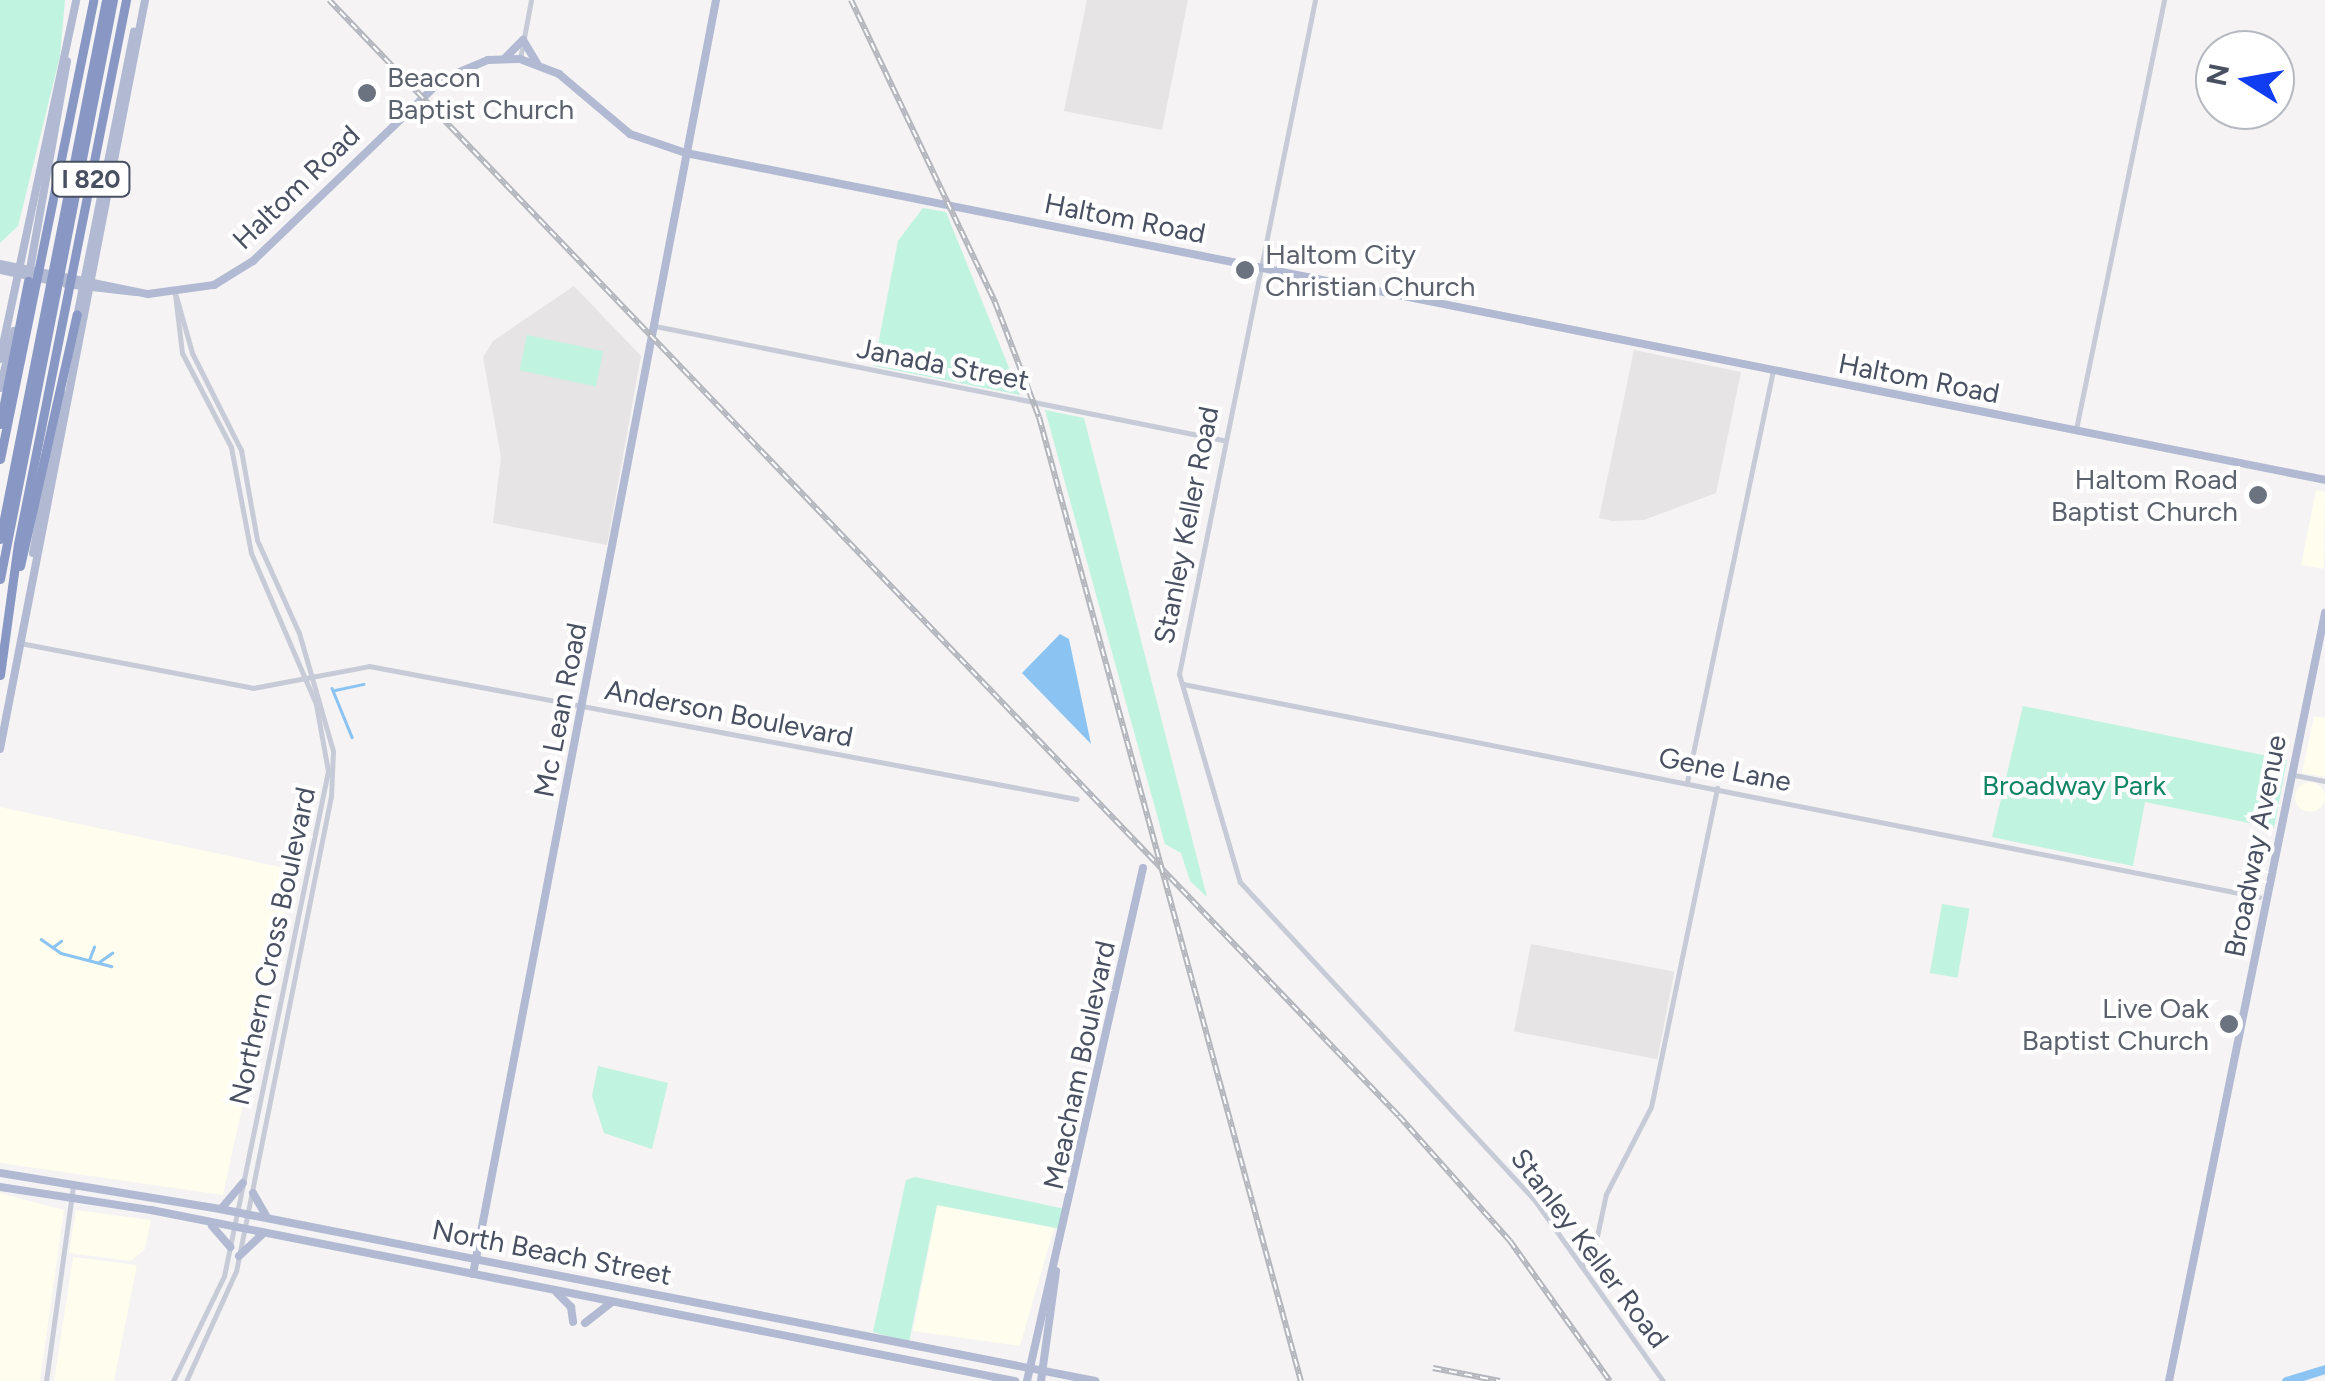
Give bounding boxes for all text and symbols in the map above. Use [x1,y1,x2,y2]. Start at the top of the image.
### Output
north arrow [2195,30,2295,130]
place label: Beacon Baptist Church [387,60,574,126]
text: N [2199,61,2236,89]
marker: Beacon Baptist Church [356,82,378,104]
street label: Haltom Road [226,118,366,256]
road number: I 820 [51,159,131,199]
street label: Haltom Road [1042,186,1208,250]
place label: Haltom City Christian Church [1265,237,1475,303]
marker: Haltom City Christian Church [1234,259,1256,281]
street label: Janada Street [854,331,1032,397]
street label: Haltom Road [1836,346,2002,410]
street label: Stanley Keller Road [1147,404,1225,646]
place label: Haltom Road Baptist Church [2051,462,2238,528]
marker: Haltom Road Baptist Church [2247,484,2269,506]
street label: Mc Lean Road [527,620,593,800]
street label: Anderson Boulevard [602,672,856,754]
street label: Broadway Avenue [2217,732,2293,960]
street label: Gene Lane [1656,740,1794,798]
park label: Broadway Park [1982,768,2166,802]
street label: Northern Cross Boulevard [222,784,322,1108]
street label: Meacham Boulevard [1036,938,1122,1192]
place label: Live Oak Baptist Church [2022,991,2209,1057]
marker: Live Oak Baptist Church [2218,1013,2240,1035]
street label: Stanley Keller Road [1504,1142,1676,1354]
street label: North Beach Street [429,1212,675,1292]

